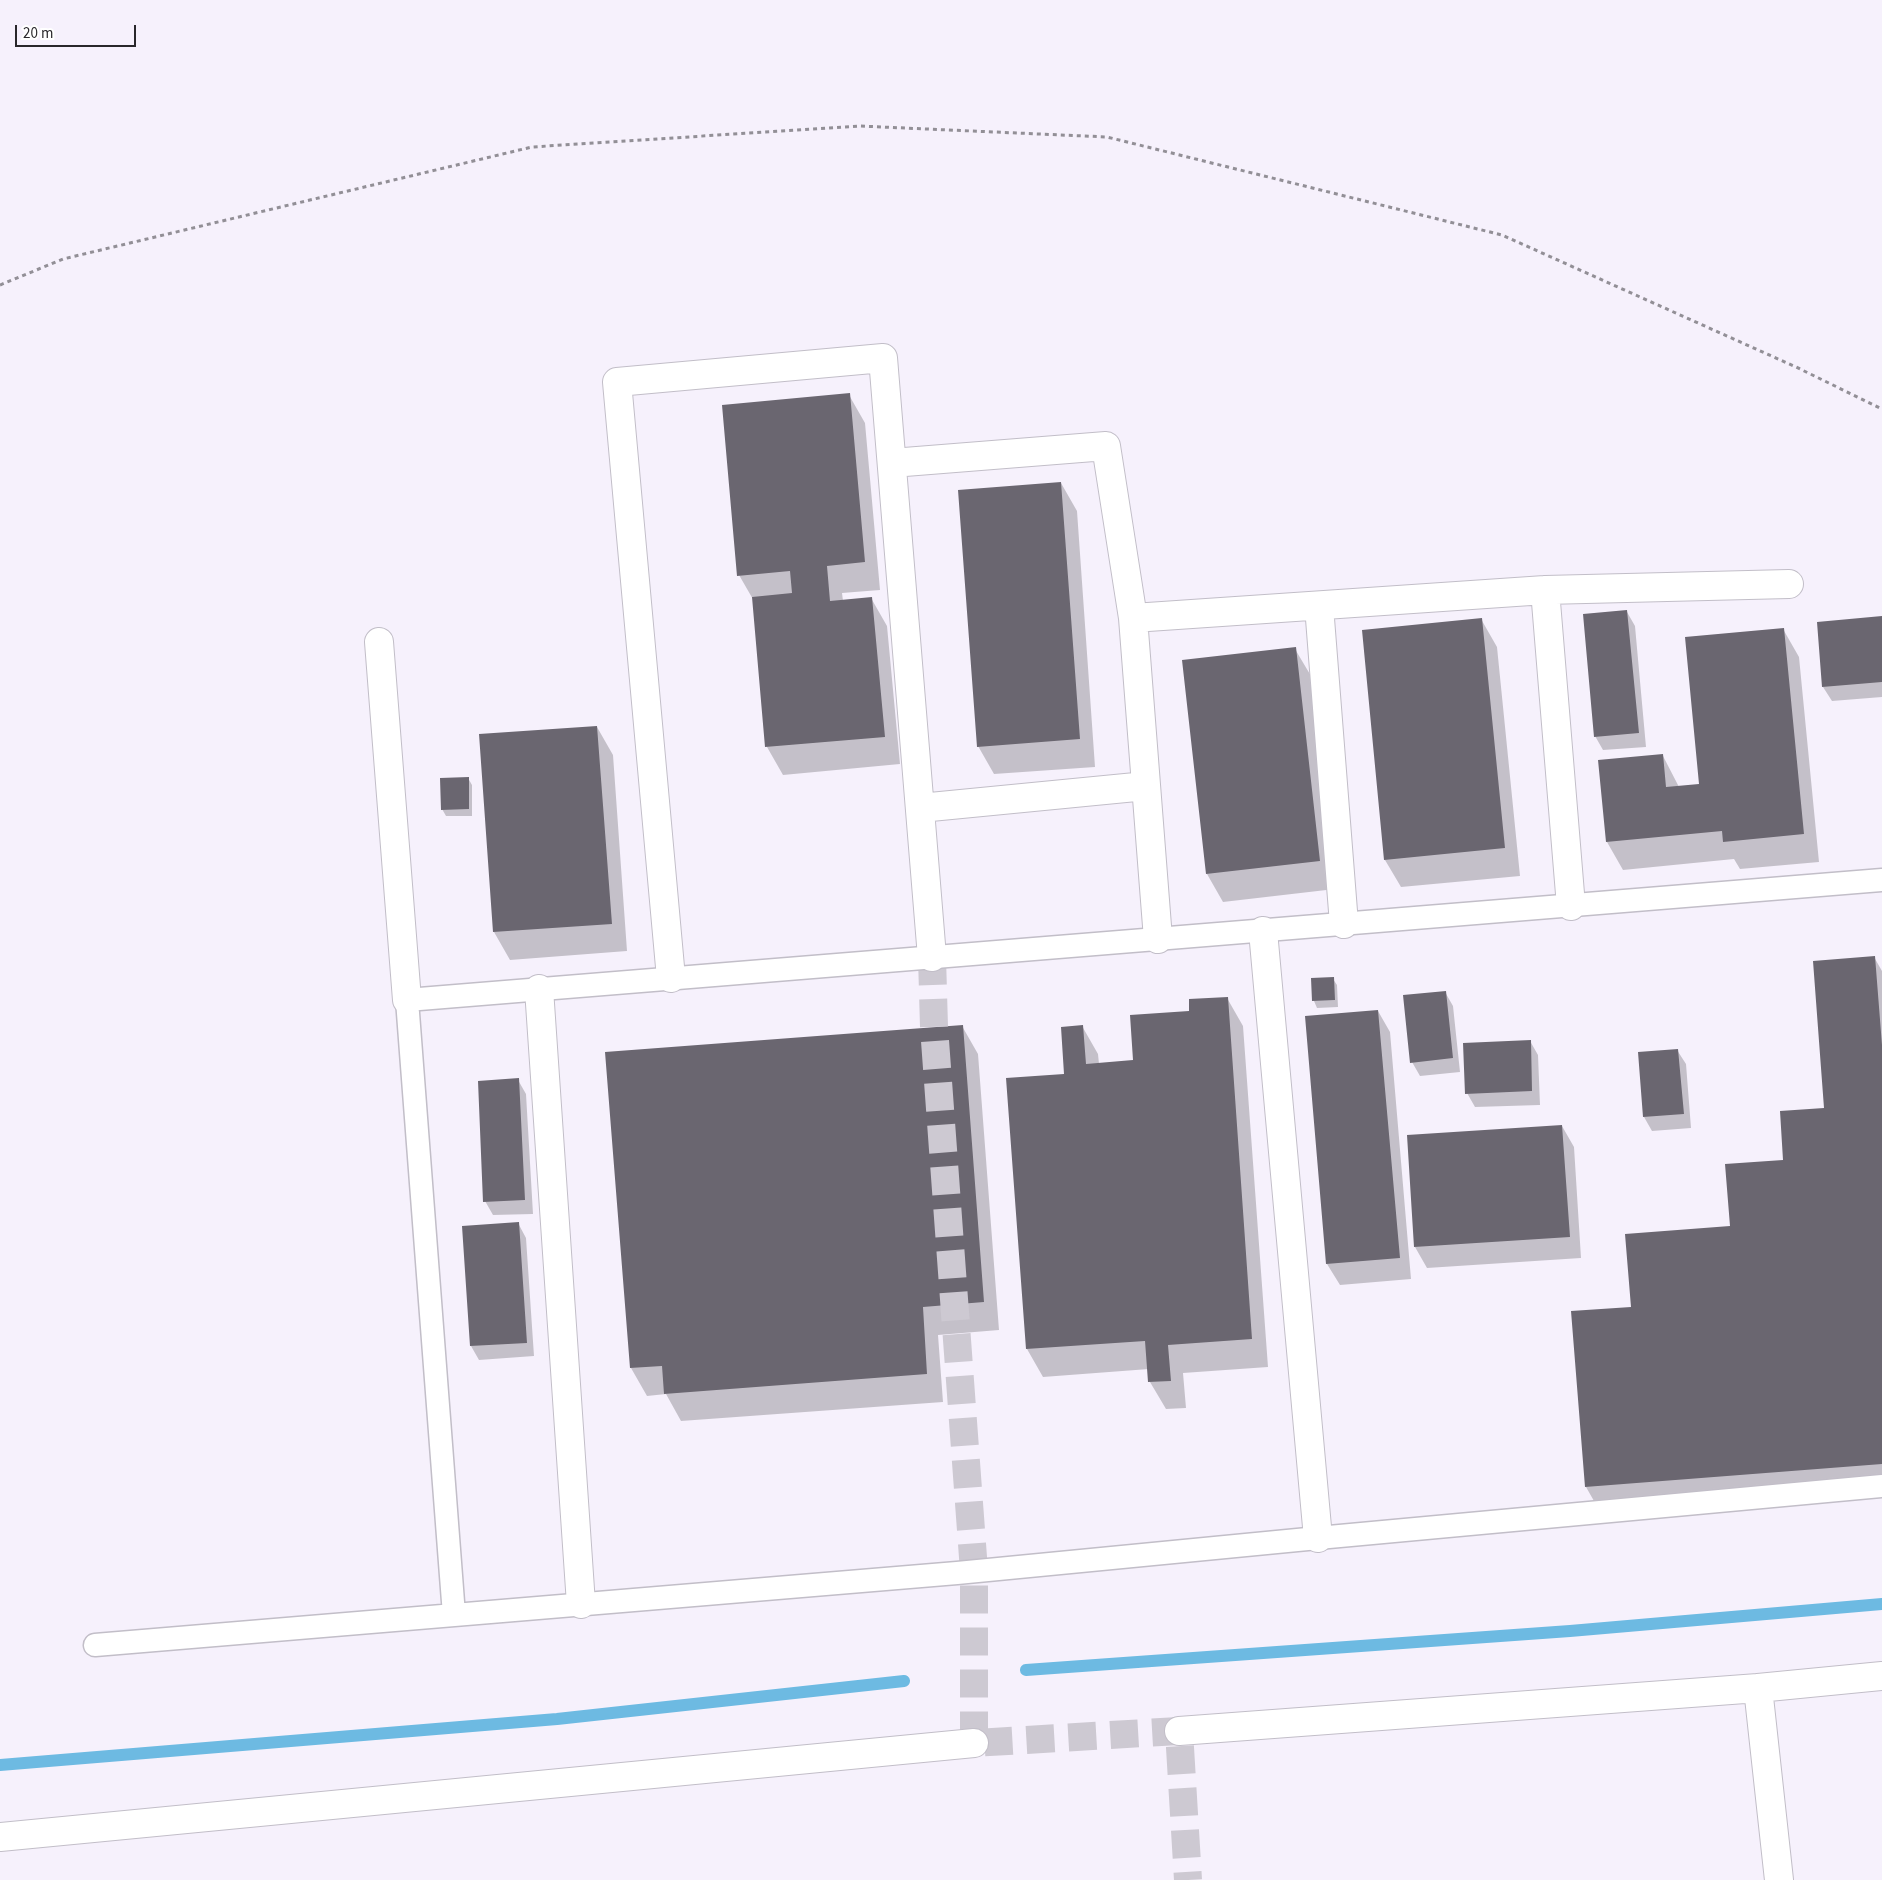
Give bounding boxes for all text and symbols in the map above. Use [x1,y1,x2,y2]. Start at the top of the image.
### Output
scale bar [18,15,139,47]
text: 20 m [23,23,53,44]

